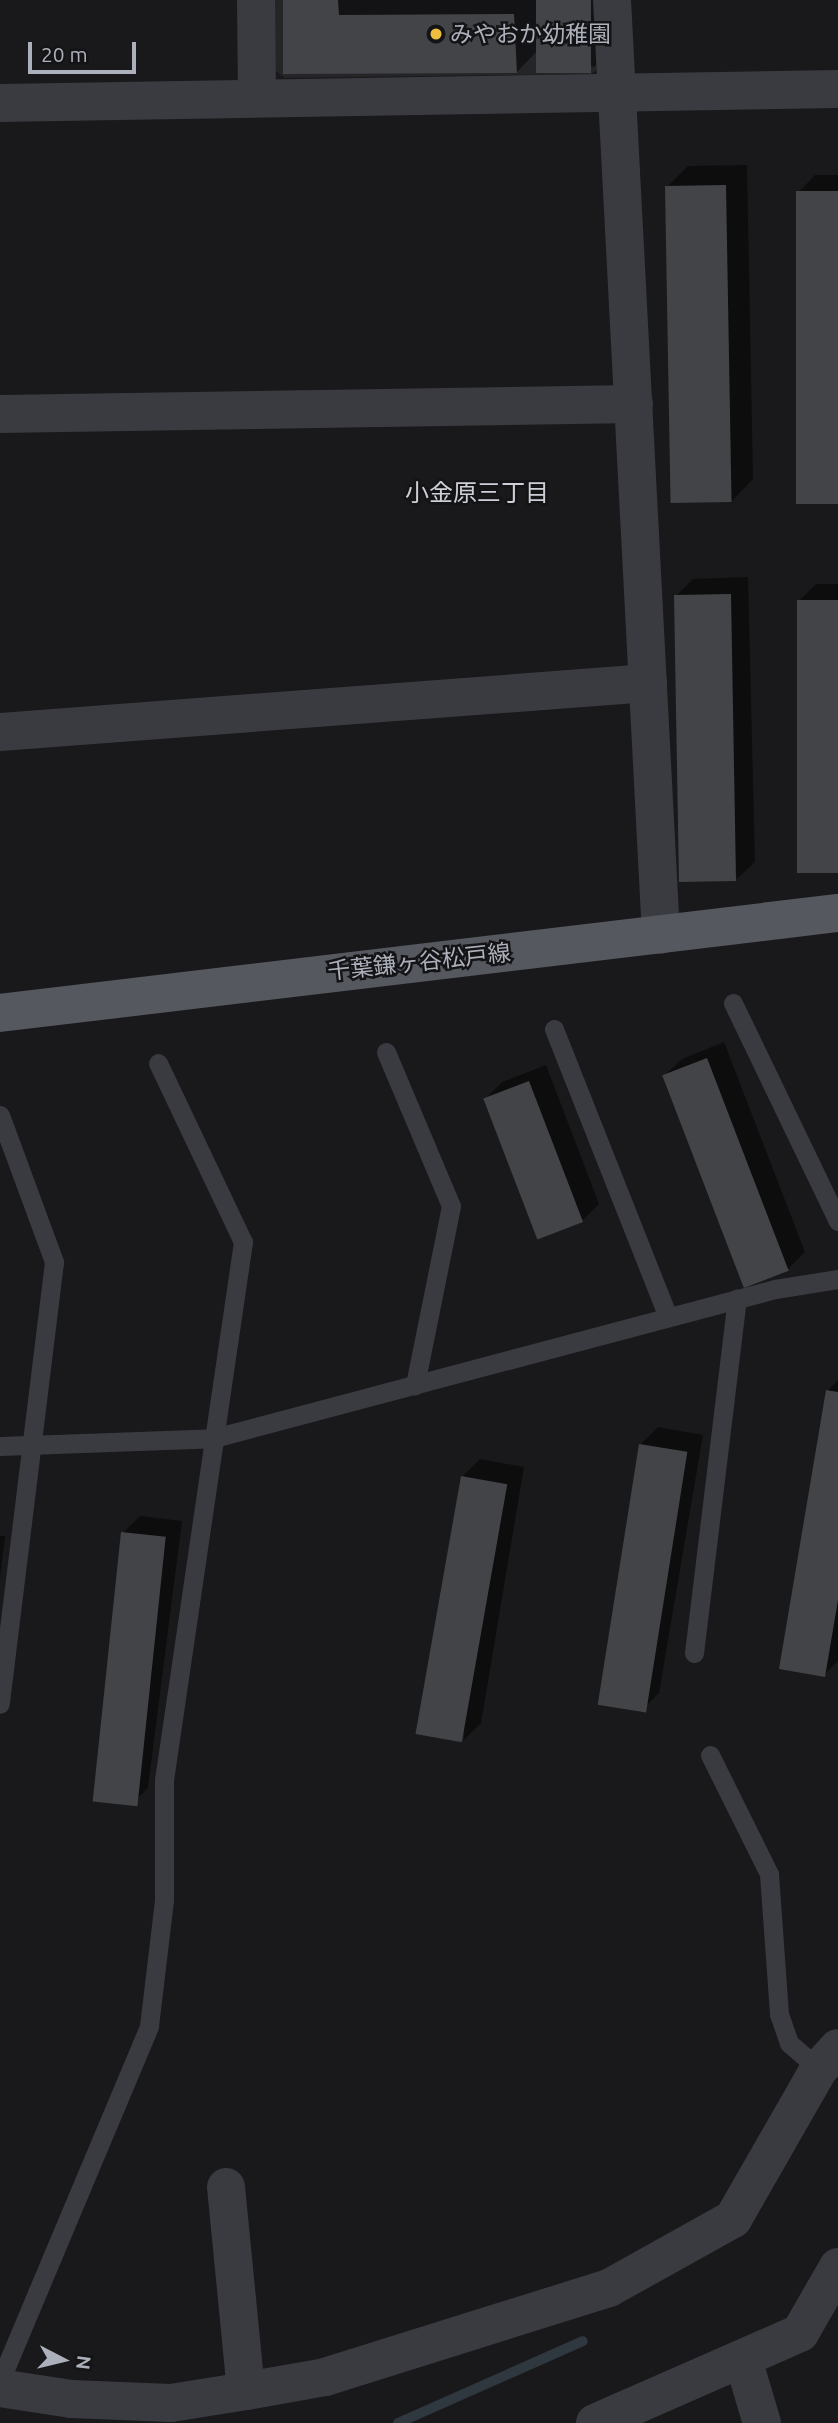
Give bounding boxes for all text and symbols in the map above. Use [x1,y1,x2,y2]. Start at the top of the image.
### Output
place label: みやおか幼稚園 [450,20,611,48]
marker: みやおか幼稚園 [428,26,444,42]
scale bar [32,28,140,72]
text: 20 m [41,42,88,66]
district label: 小金原三丁目 [405,479,549,507]
street label: 千葉鎌ヶ谷松戸線 [326,939,512,985]
north arrow [28,2325,98,2395]
text: N [72,2354,96,2371]

